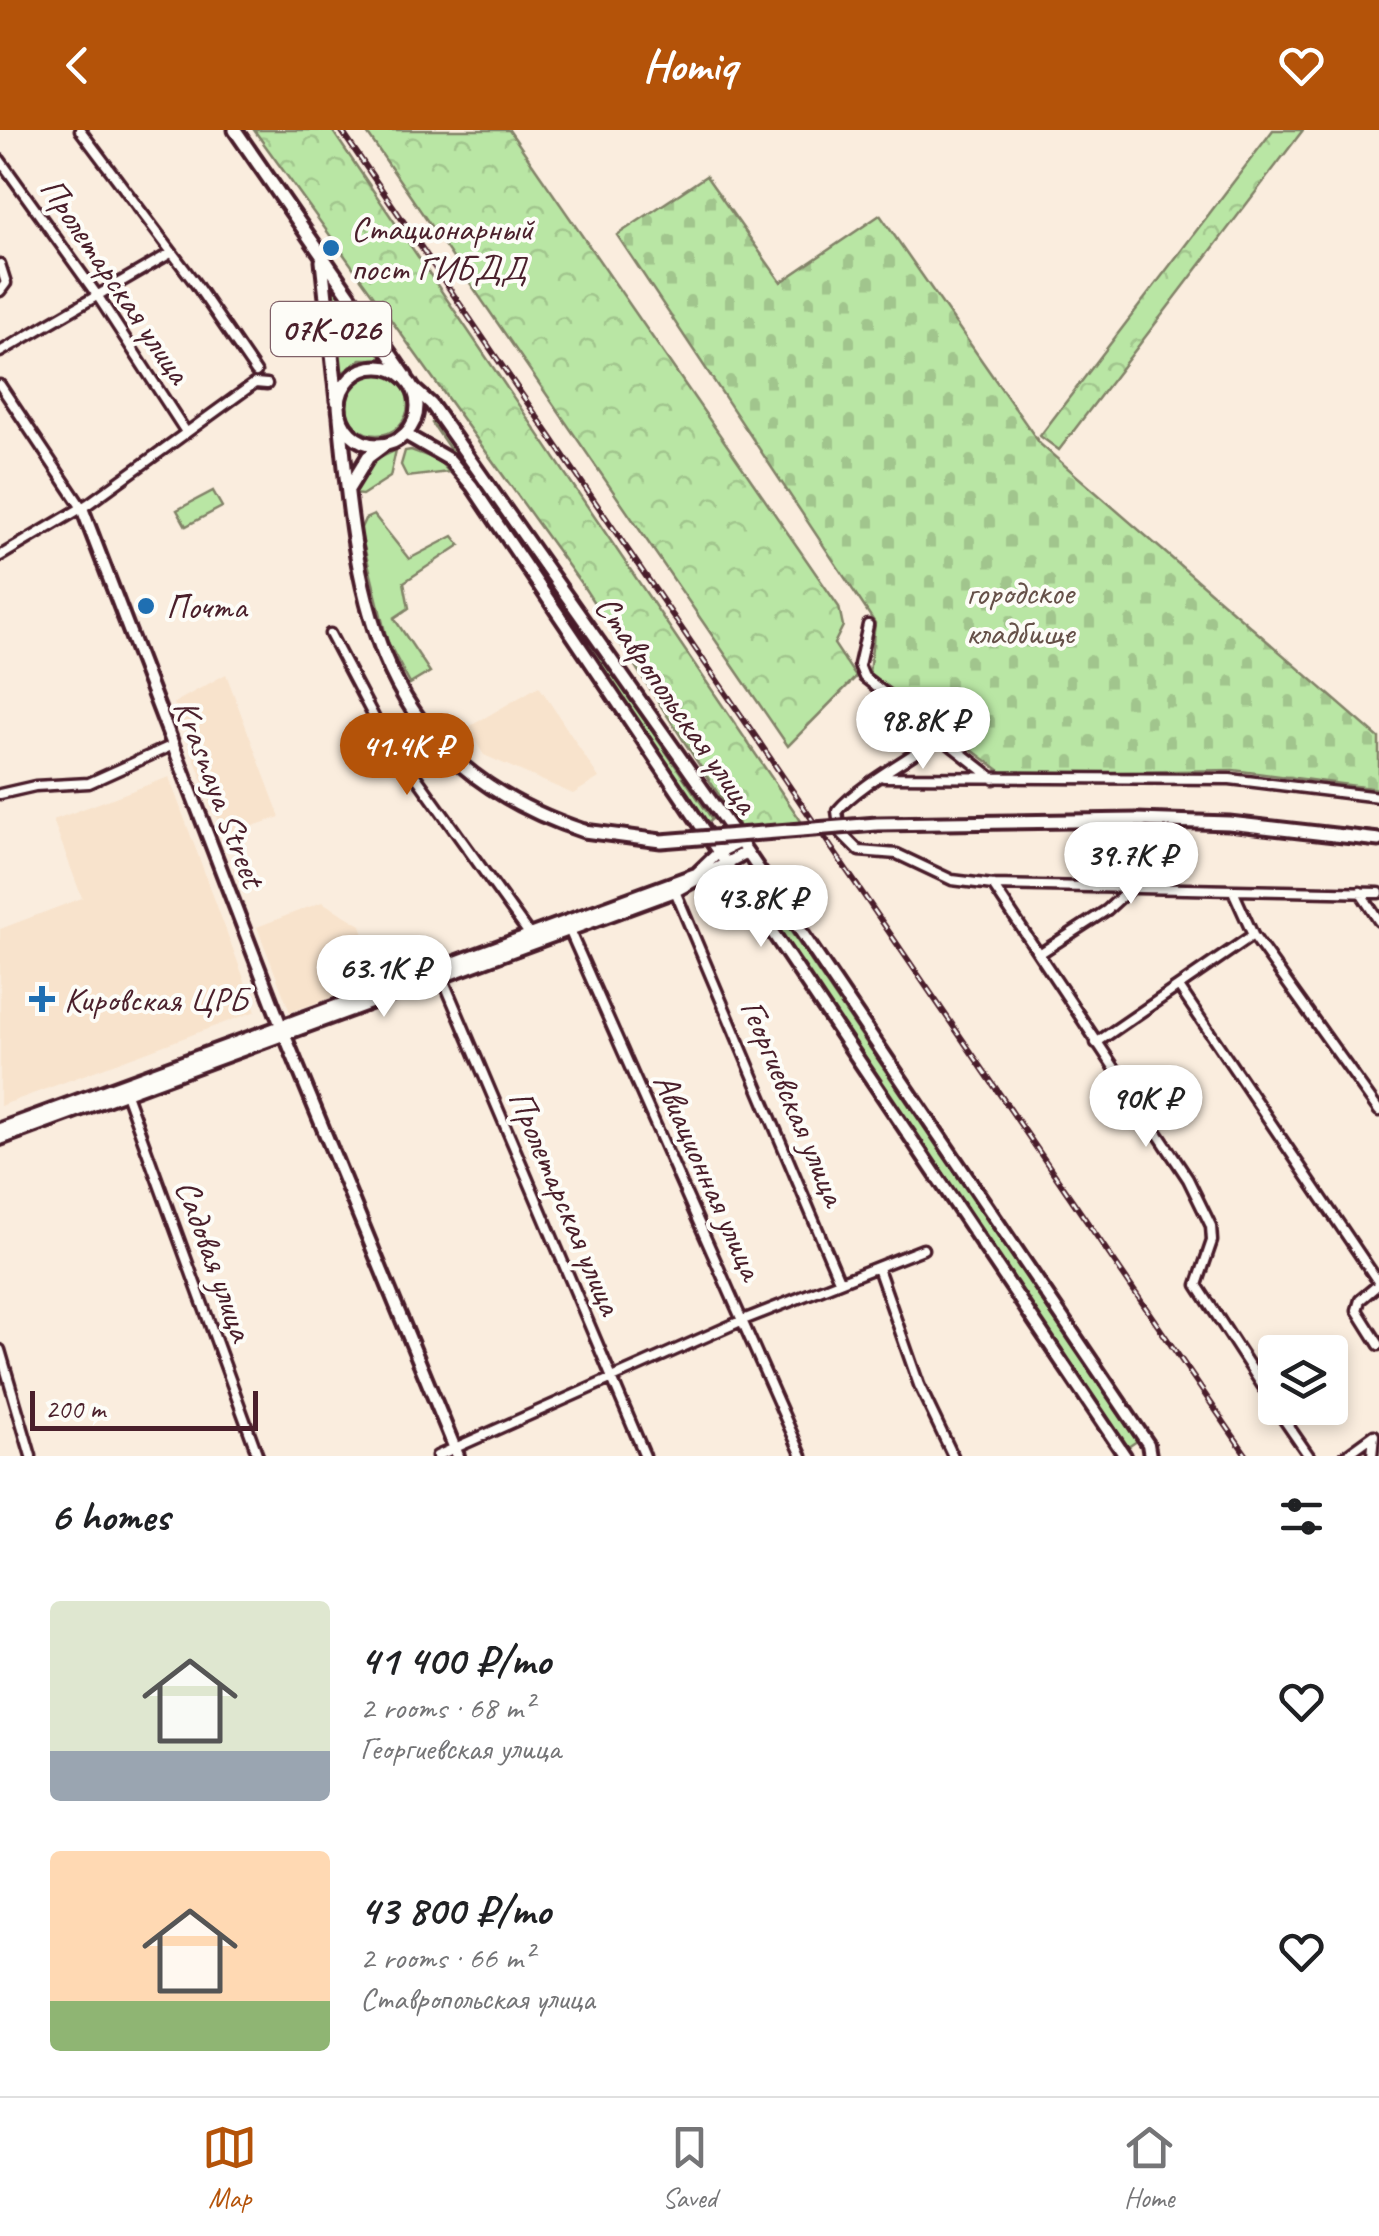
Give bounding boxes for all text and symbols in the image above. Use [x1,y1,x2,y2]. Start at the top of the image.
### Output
text: Homiq [643,37,736,94]
icon: back [50,38,105,93]
icon: heart [1274,38,1329,93]
street label: Пролетарская улица [30,168,202,394]
place label: Стационарный пост ГИБДД [351,206,536,291]
marker: Стационарный пост ГИБДД [320,237,342,259]
road number: 07К-026 [271,302,391,356]
park label: городское кладбище [966,570,1077,655]
place label: Почта [166,584,248,629]
street label: Ставропольская улица [585,586,770,824]
marker: Почта [135,595,157,617]
pin: 98.8K ₽ [831,687,1015,772]
street label: Krasnaya Street [163,693,277,896]
text: 98.8K ₽ [878,699,968,740]
pin: 41.4K ₽ [315,713,499,798]
text: 41.4K ₽ [362,725,452,766]
pin: 39.7K ₽ [1039,822,1223,907]
text: 39.7K ₽ [1086,834,1176,875]
pin: 43.8K ₽ [669,865,853,950]
text: 43.8K ₽ [716,877,806,918]
pin: 63.1K ₽ [292,935,476,1020]
text: 63.1K ₽ [339,947,429,988]
place label: Кировская ЦРБ [64,977,252,1022]
marker: Кировская ЦРБ [29,986,55,1012]
street label: Георгиевская улица [730,992,858,1214]
pin: 90K ₽ [1076,1065,1216,1150]
street label: Авиационная улица [643,1066,775,1289]
text: 90K ₽ [1112,1077,1180,1118]
street label: Пролетарская улица [498,1083,634,1323]
street label: Садовая улица [165,1174,265,1349]
map controls [1258,1335,1348,1425]
button: layers [1258,1335,1348,1425]
scale bar [30,1386,258,1430]
text: 200 m [45,1391,105,1426]
icon: filters [1274,1489,1329,1544]
text: 6 homes [50,1490,169,1543]
text: 41 400 ₽/mo [360,1634,550,1687]
icon: home [130,1641,250,1761]
icon: heart [1274,1674,1329,1729]
text: 2 rooms · 68 m² [360,1687,533,1728]
text: Георгиевская улица [360,1728,561,1769]
text: 43 800 ₽/mo [360,1884,550,1937]
icon: home [130,1891,250,2011]
icon: heart [1274,1924,1329,1979]
text: 2 rooms · 66 m² [360,1937,533,1978]
text: Ставропольская улица [360,1978,595,2019]
tab: Map [202,2120,257,2215]
tab: Saved [662,2120,717,2215]
tab: Home [1122,2120,1177,2215]

